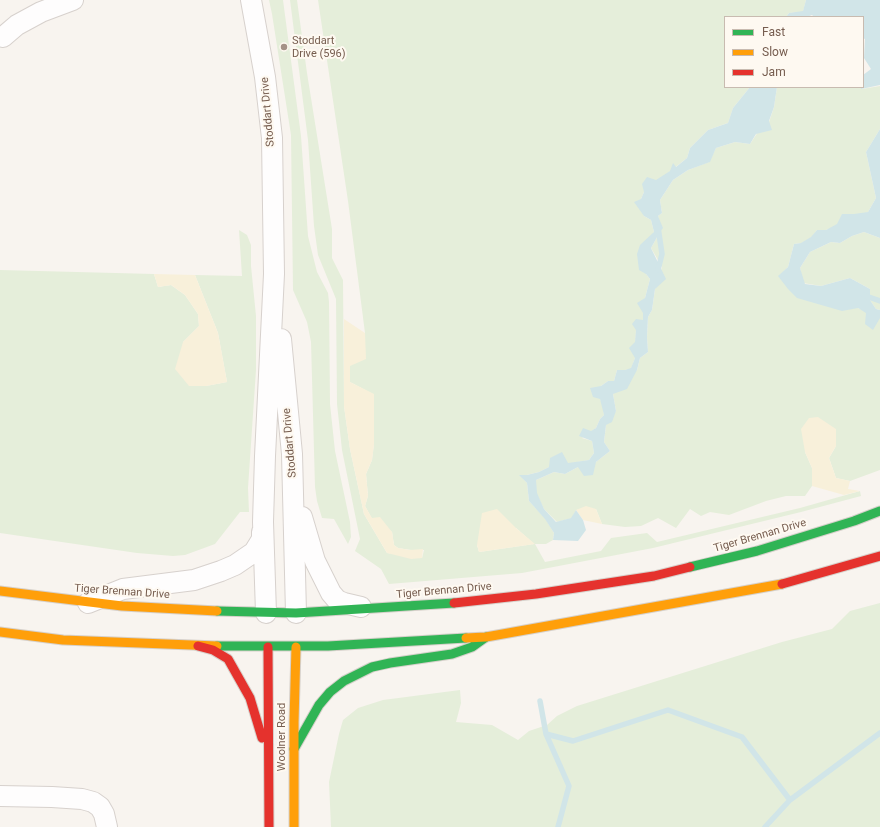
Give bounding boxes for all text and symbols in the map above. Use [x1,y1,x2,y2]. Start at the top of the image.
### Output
legend [724,16,864,88]
text: Fast [762,25,785,39]
place label: Stoddart Drive (596) [292,34,346,60]
marker: Stoddart Drive (596) [279,42,289,52]
text: Slow [762,45,788,59]
text: Jam [762,65,786,79]
street label: Stoddart Drive [258,77,278,147]
street label: Stoddart Drive [280,408,300,478]
street label: Tiger Brennan Drive [712,516,808,556]
street label: Tiger Brennan Drive [396,580,492,602]
street label: Tiger Brennan Drive [74,582,170,602]
street label: Woolner Road [275,703,289,771]

